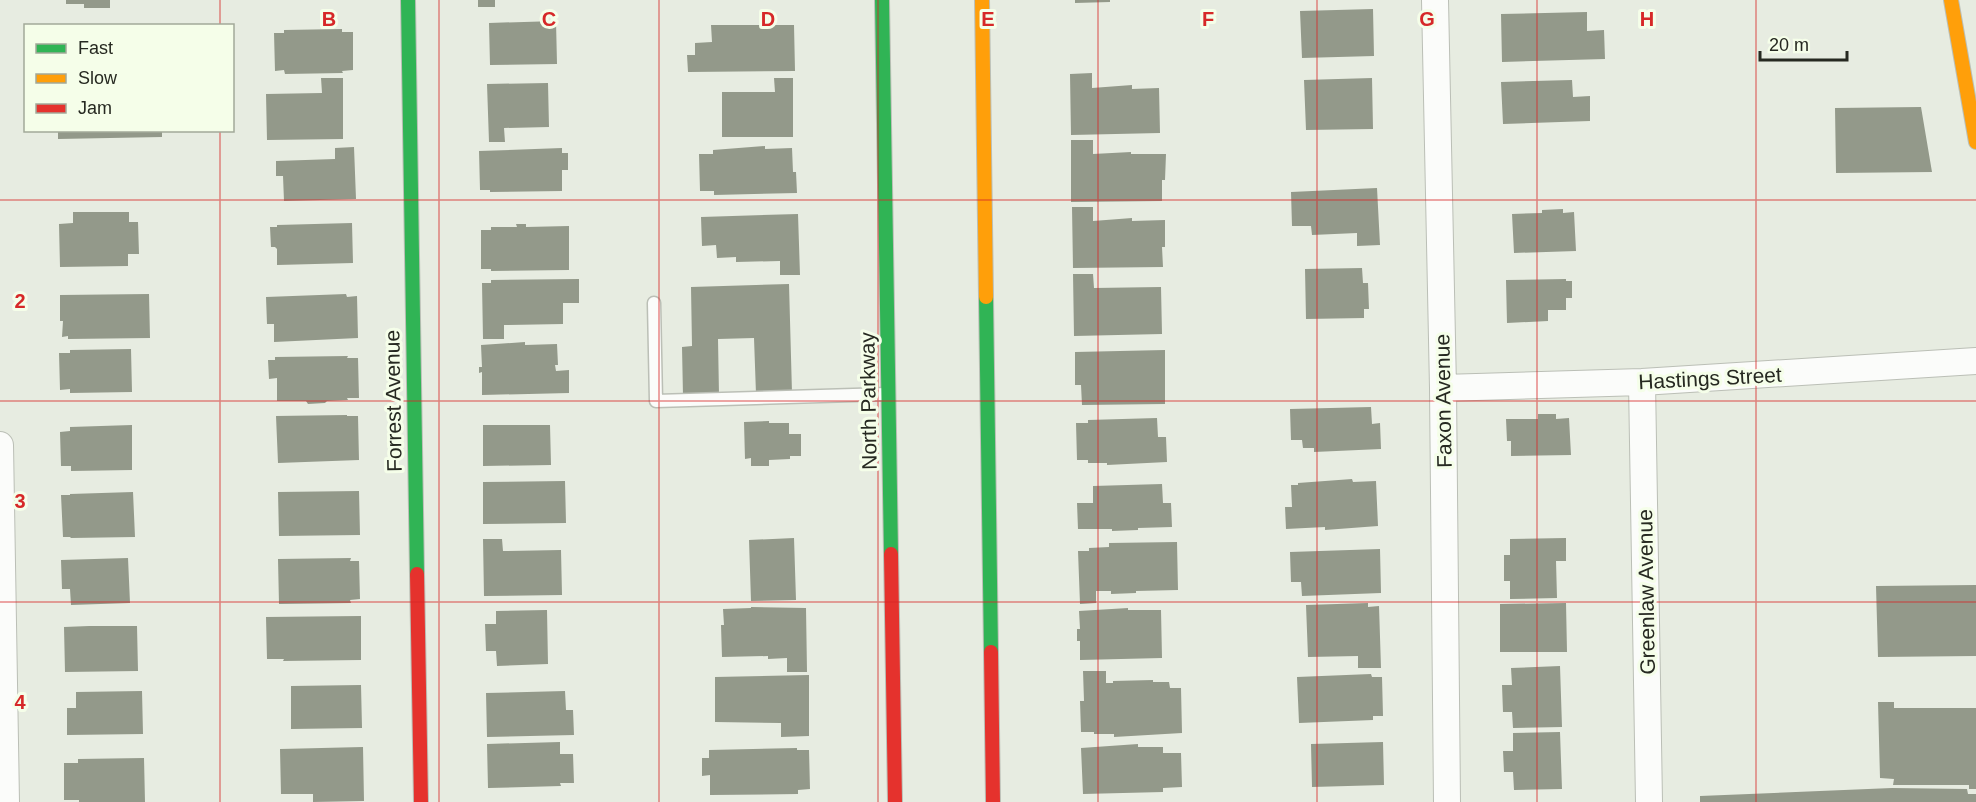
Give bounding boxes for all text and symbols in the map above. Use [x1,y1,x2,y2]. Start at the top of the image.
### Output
text: B [322,8,336,30]
text: C [542,8,556,30]
text: D [761,8,775,30]
text: E [981,8,995,30]
text: F [1202,8,1214,30]
text: G [1419,8,1435,30]
text: H [1640,8,1654,30]
legend [24,24,234,132]
scale bar [1760,24,1847,62]
text: 20 m [1769,35,1809,55]
text: Fast [78,38,113,58]
text: Slow [78,68,118,88]
text: Jam [78,98,112,118]
text: 2 [14,290,26,312]
street label: Forrest Avenue [380,330,406,472]
street label: North Parkway [855,331,881,470]
street label: Faxon Avenue [1430,334,1456,468]
street label: Hastings Street [1638,363,1782,393]
text: 3 [14,490,26,512]
street label: Greenlaw Avenue [1633,509,1659,675]
text: 4 [14,691,26,713]

